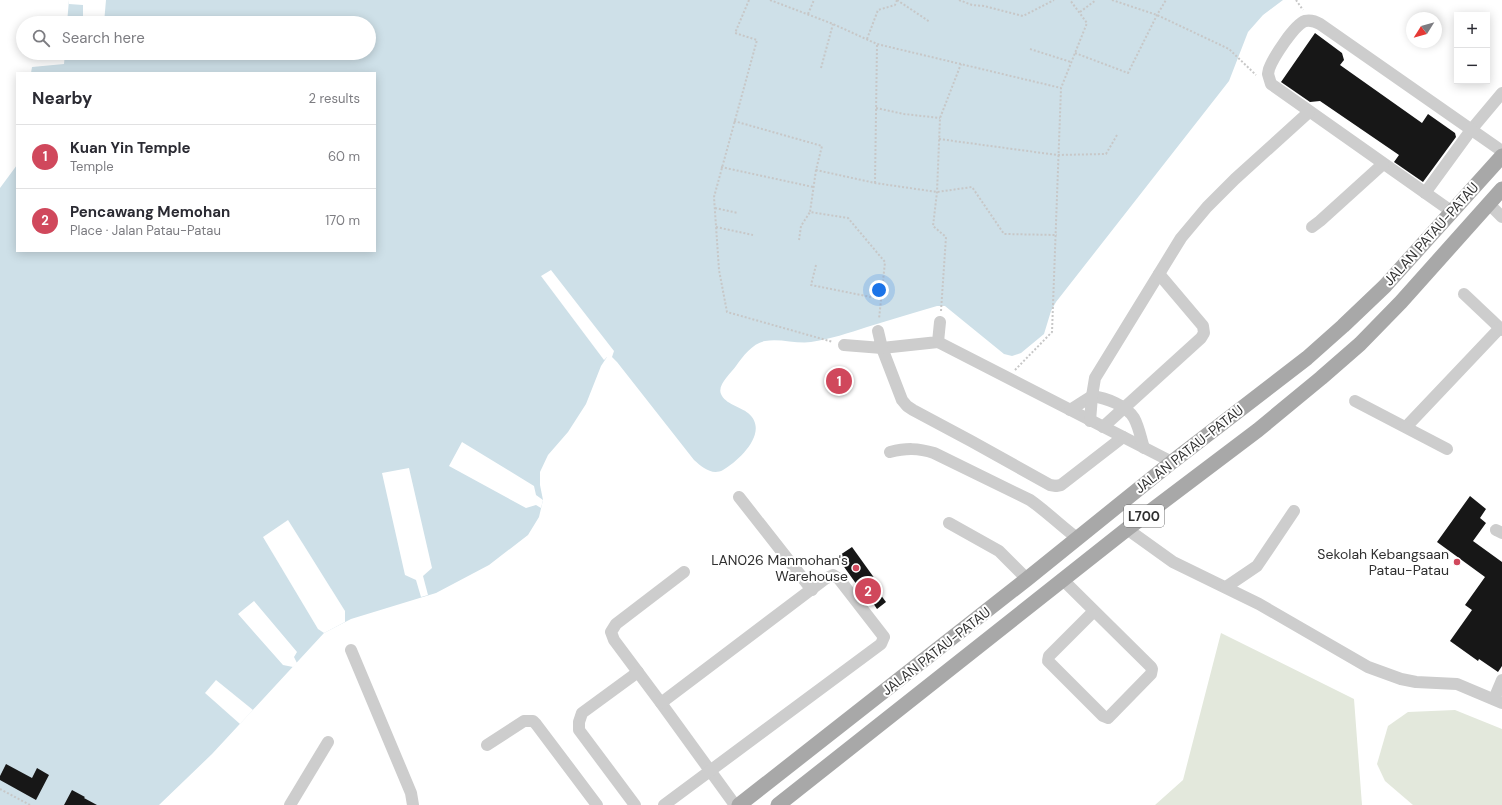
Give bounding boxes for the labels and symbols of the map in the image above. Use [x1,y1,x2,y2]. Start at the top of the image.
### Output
north arrow [1406,12,1442,48]
street label: JALAN PATAU-PATAU [1380,178,1482,290]
your location [869,280,889,300]
pin: 1 [826,366,852,396]
street label: JALAN PATAU-PATAU [1131,401,1247,497]
road number: L700 [1124,505,1164,527]
place label: Sekolah Kebangsaan Patau-Patau [1317,545,1449,579]
place label: LAN026 Manmohan's Warehouse [711,551,848,585]
marker: Sekolah Kebangsaan Patau-Patau [1452,557,1462,567]
marker: LAN026 Manmohan's Warehouse [851,563,861,573]
pin: 2 [855,576,881,606]
street label: JALAN PATAU-PATAU [878,603,994,699]

